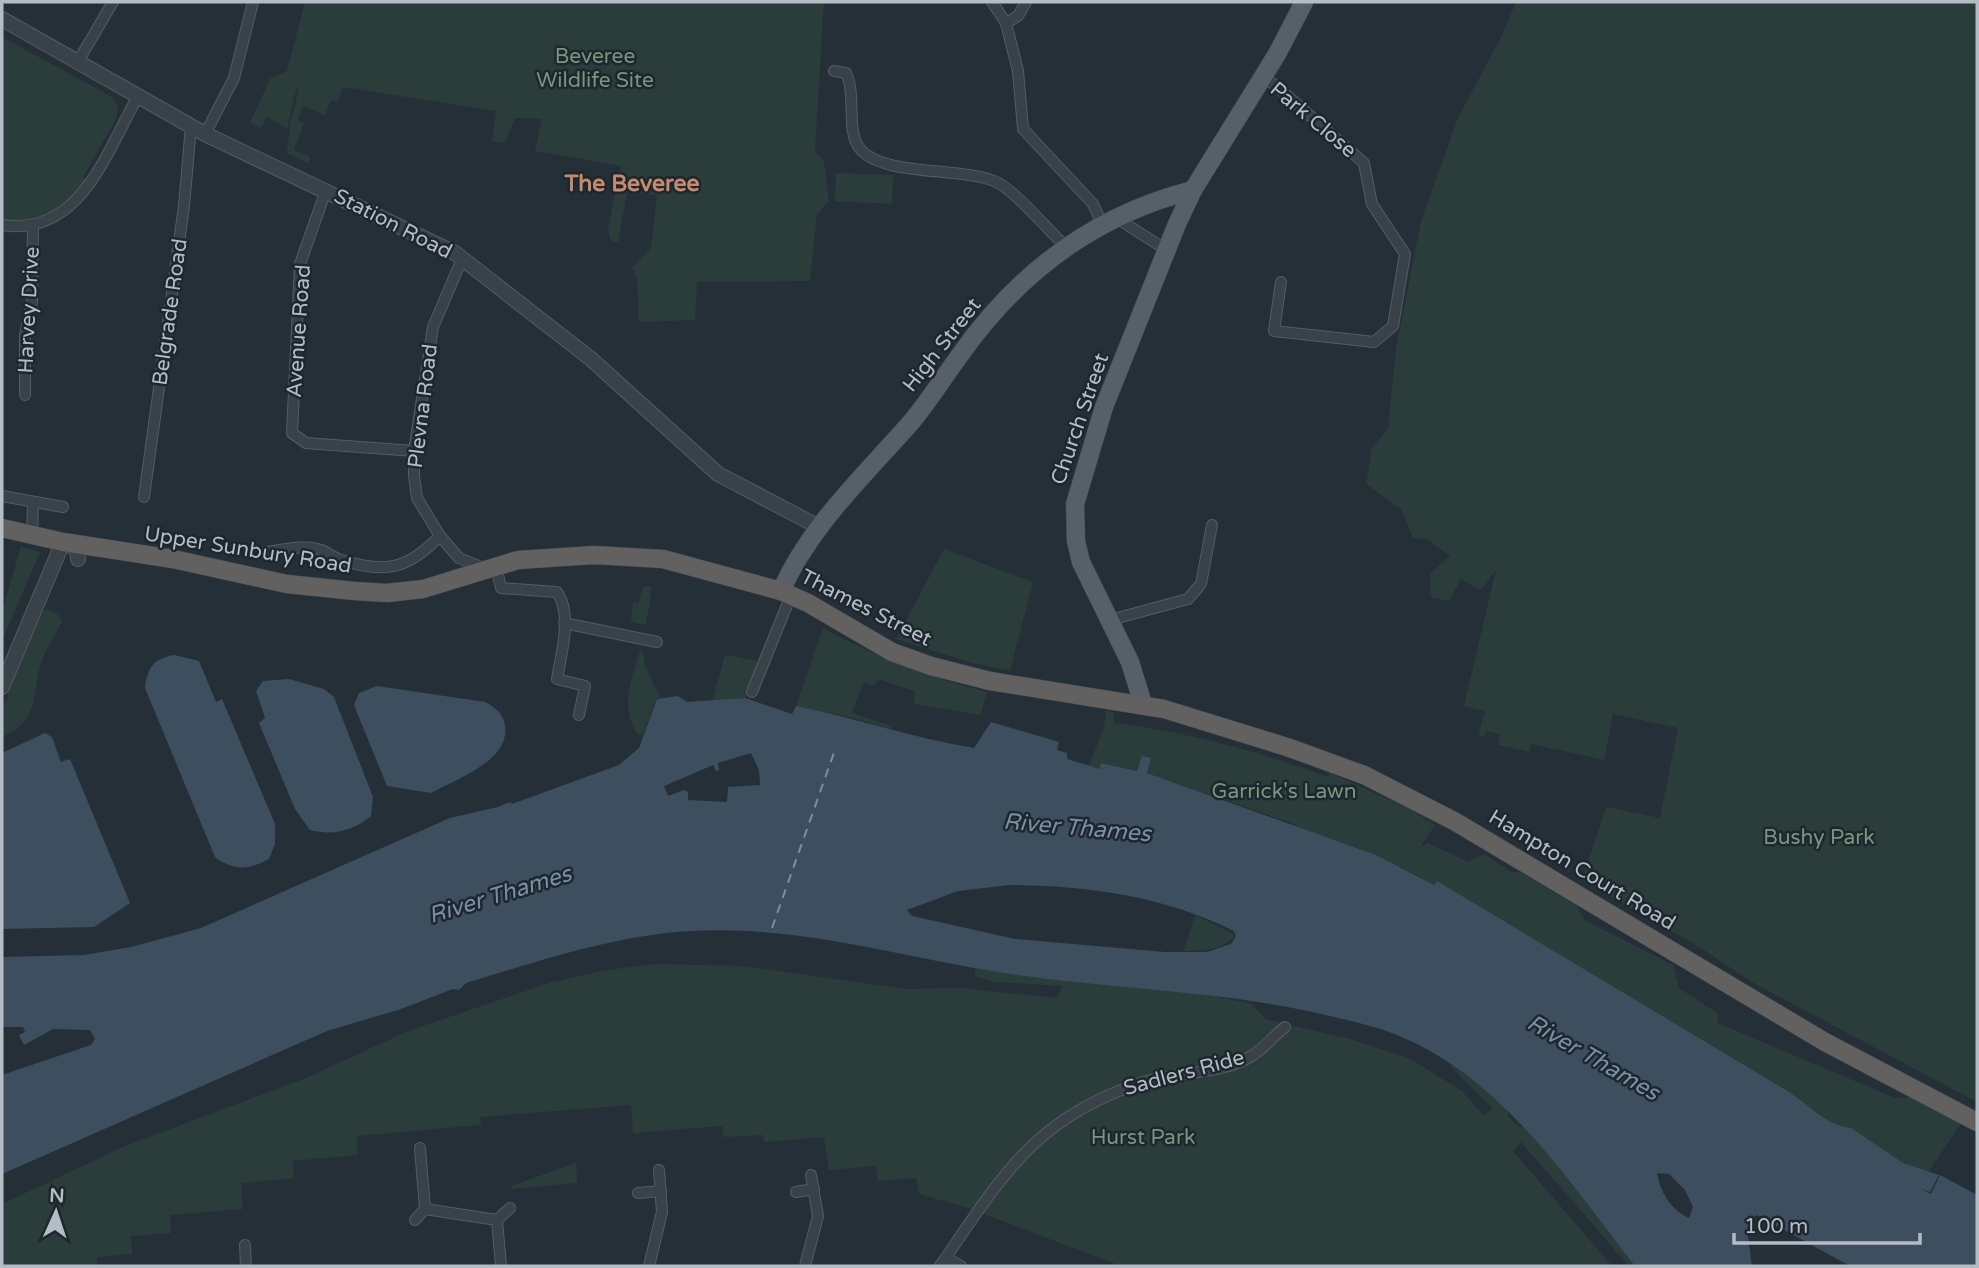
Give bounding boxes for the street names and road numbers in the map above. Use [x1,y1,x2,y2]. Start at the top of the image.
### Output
street label: Park Close [1265,77,1361,163]
street label: Station Road [330,184,456,264]
street label: Belgrade Road [147,237,193,387]
street label: Harvey Drive [13,246,45,374]
street label: Avenue Road [282,264,316,398]
street label: High Street [898,293,986,397]
street label: Plevna Road [403,342,443,470]
street label: Church Street [1046,350,1114,488]
street label: Upper Sunbury Road [143,521,353,579]
street label: Thames Street [796,564,936,652]
street label: Hampton Court Road [1484,804,1680,936]
street label: Sadlers Ride [1121,1045,1247,1101]

